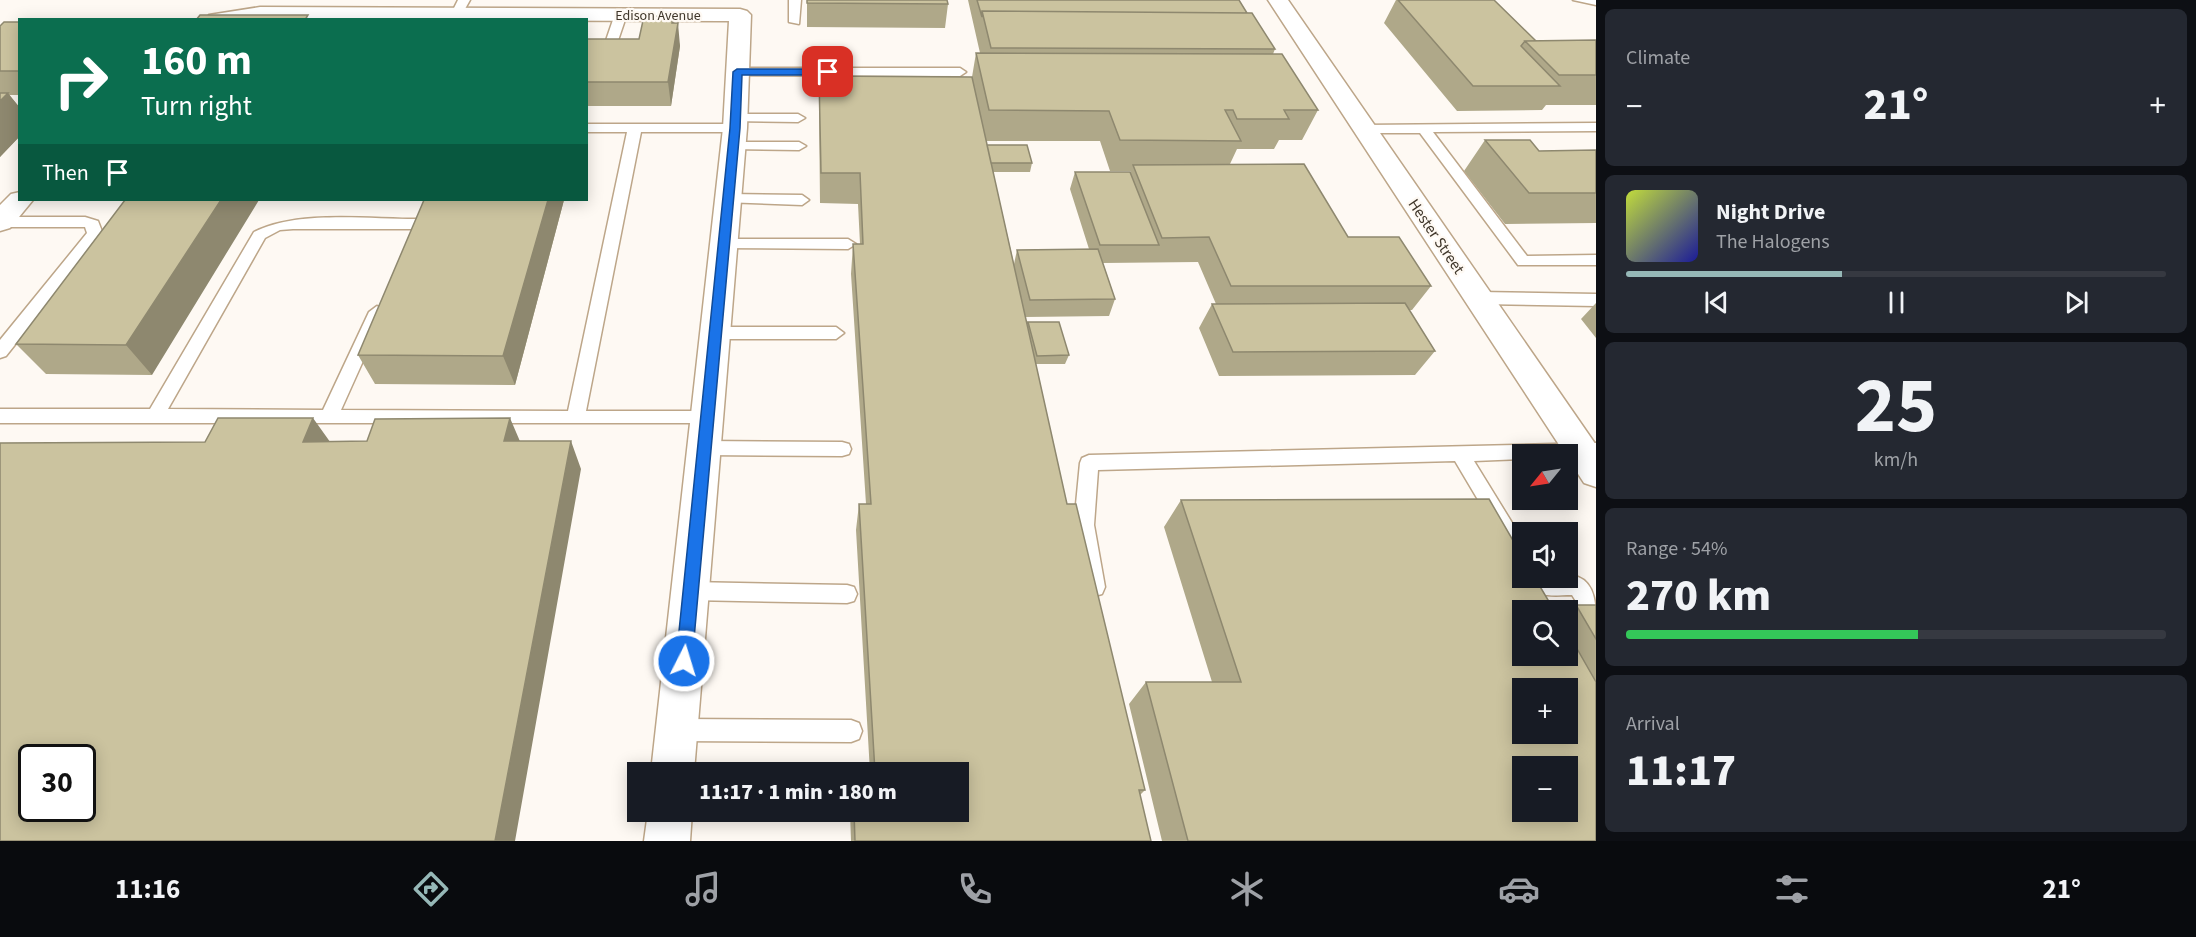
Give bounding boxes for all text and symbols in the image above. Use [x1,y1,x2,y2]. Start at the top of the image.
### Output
street label: Edison Avenue [615,6,701,26]
text: 160 m [141,31,252,91]
icon: right [42,42,120,120]
text: Climate [1626,44,1690,72]
pin [802,46,853,97]
icon: arrive [811,55,844,88]
text: 21° [1864,73,1928,137]
text: − [1626,83,1642,130]
text: + [2150,83,2166,130]
text: Turn right [141,87,252,126]
icon: arrive [101,156,134,189]
text: Then [42,157,89,189]
street label: Hester Street [1403,194,1470,279]
text: Night Drive [1716,196,1825,228]
text: The Halogens [1716,228,1830,256]
icon: previous [1700,286,1733,319]
icon: pause [1880,286,1913,319]
icon: next [2060,286,2093,319]
text: 25 [1855,351,1937,462]
north arrow [1512,444,1578,510]
map controls [1512,444,1578,822]
text: km/h [1874,446,1918,474]
button: sound [1512,522,1578,588]
text: Range · 54% [1626,535,1727,563]
text: 270 km [1626,564,1771,628]
button: search [1512,600,1578,666]
position arrow [652,629,716,693]
button: + [1512,678,1578,744]
text: Arrival [1626,710,1680,738]
text: 11:17 [1626,739,1736,803]
speed limit sign: 30 [18,744,96,822]
button: − [1512,756,1578,822]
text: 11:17 · 1 min · 180 m [699,776,897,808]
icon: directions [410,868,452,910]
icon: music [682,868,724,910]
icon: phone [954,868,996,910]
icon: climate [1226,868,1268,910]
icon: car [1498,868,1540,910]
icon: filters [1771,868,1813,910]
text: 11:16 [115,870,180,909]
text: 21° [2043,870,2081,909]

